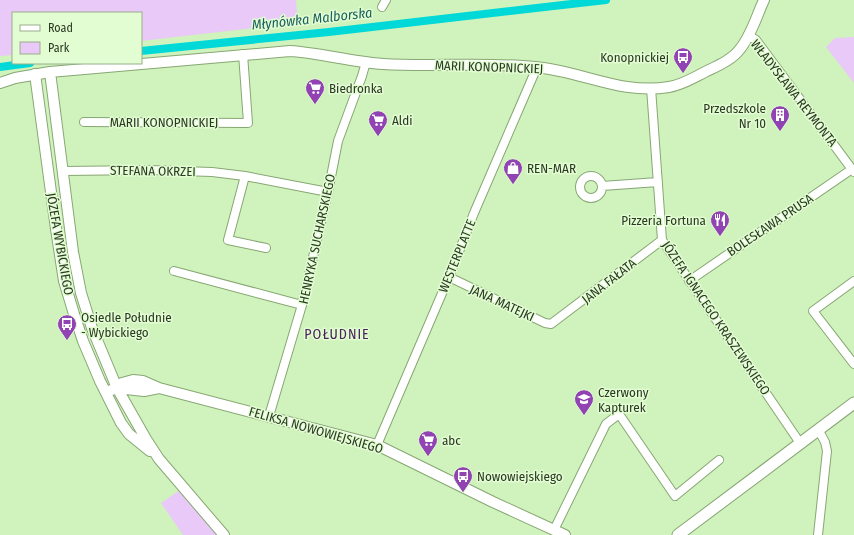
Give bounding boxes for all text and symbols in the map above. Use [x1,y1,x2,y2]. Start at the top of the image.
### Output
water label: Młynówka Malborska [251,4,373,34]
legend [12,12,142,64]
text: Road [48,21,73,35]
street label: WŁADYSŁAWA REYMONTA [748,37,841,150]
text: Park [48,41,70,55]
bus stop icon: Konopnickiej [672,46,694,74]
place label: Konopnickiej [600,50,669,65]
street label: MARII KONOPNICKIEJ [435,58,543,76]
supermarket icon: Biedronka [304,77,326,105]
place label: Biedronka [329,81,383,96]
place label: Przedszkole Nr 10 [703,101,766,131]
building icon: Przedszkole Nr 10 [769,104,791,132]
supermarket icon: Aldi [367,109,389,137]
place label: Aldi [392,113,412,128]
street label: MARII KONOPNICKIEJ [110,115,218,130]
shop icon: REN-MAR [502,157,524,185]
place label: REN-MAR [527,161,576,176]
street label: STEFANA OKRZEI [110,163,196,179]
street label: HENRYKA SUCHARSKIEGO [296,173,338,305]
street label: BOLESŁAWA PRUSA [724,191,816,259]
street label: JÓZEFA WYBICKIEGO [44,192,76,296]
restaurant icon: Pizzeria Fortuna [709,209,731,237]
place label: Pizzeria Fortuna [621,213,706,228]
street label: WESTERPLATTE [435,217,479,295]
street label: JÓZEFA IGNACEGO KRASZEWSKIEGO [659,238,773,398]
street label: JANA FAŁATA [579,255,639,307]
street label: JANA MATEJKI [467,282,537,324]
place label: Osiedle Południe - Wybickiego [81,310,172,340]
bus stop icon: Osiedle Południe - Wybickiego [56,313,78,341]
district label: POŁUDNIE [304,326,370,343]
place label: Czerwony Kapturek [598,385,649,415]
school or university icon: Czerwony Kapturek [573,388,595,416]
street label: FELIKSA NOWOWIEJSKIEGO [247,404,385,456]
supermarket icon: abc [417,429,439,457]
place label: abc [442,433,461,448]
bus stop icon: Nowowiejskiego [452,465,474,493]
place label: Nowowiejskiego [477,469,563,484]

